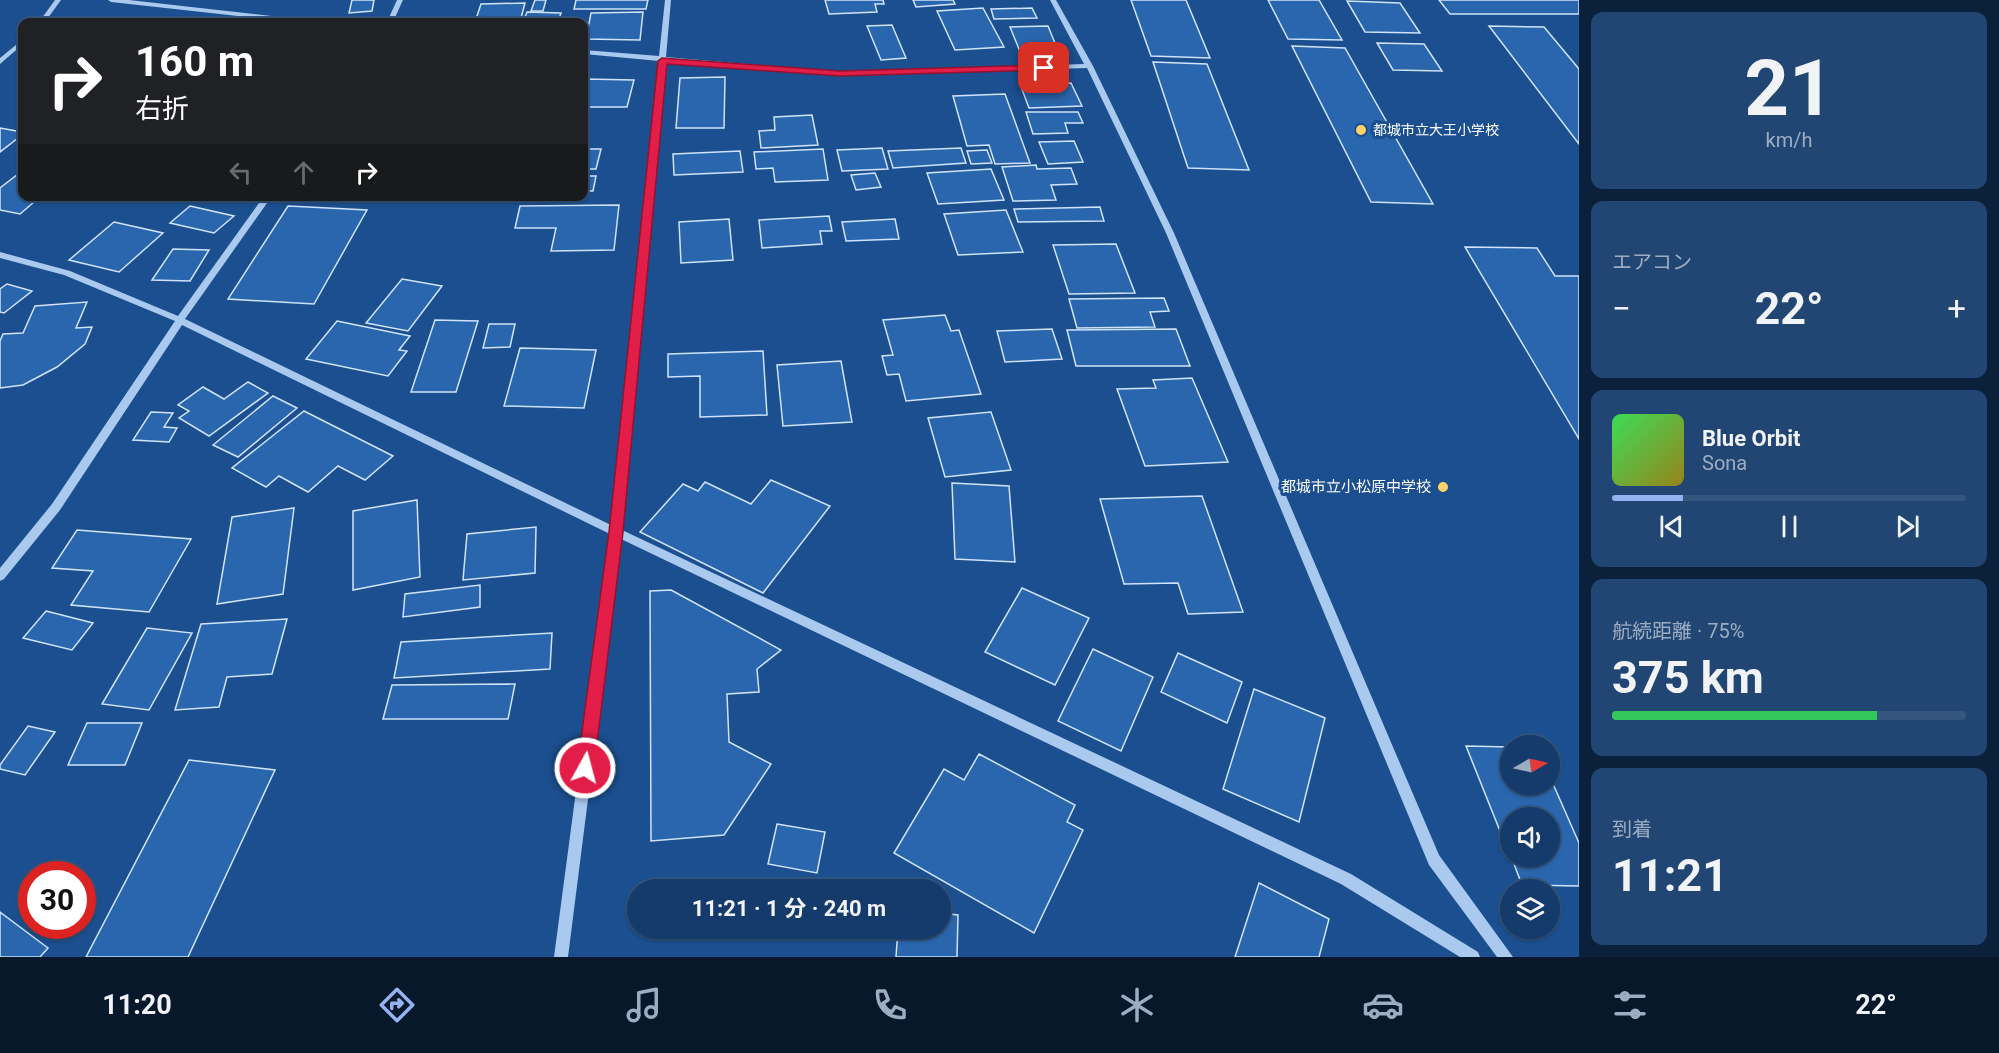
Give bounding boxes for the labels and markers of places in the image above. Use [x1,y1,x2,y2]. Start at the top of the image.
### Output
pin [1018,42,1069,93]
place label: 都城市立大王小学校 [1373,122,1499,138]
marker: 都城市立大王小学校 [1354,123,1368,137]
place label: 都城市立小松原中学校 [1281,478,1431,496]
marker: 都城市立小松原中学校 [1436,480,1450,494]

